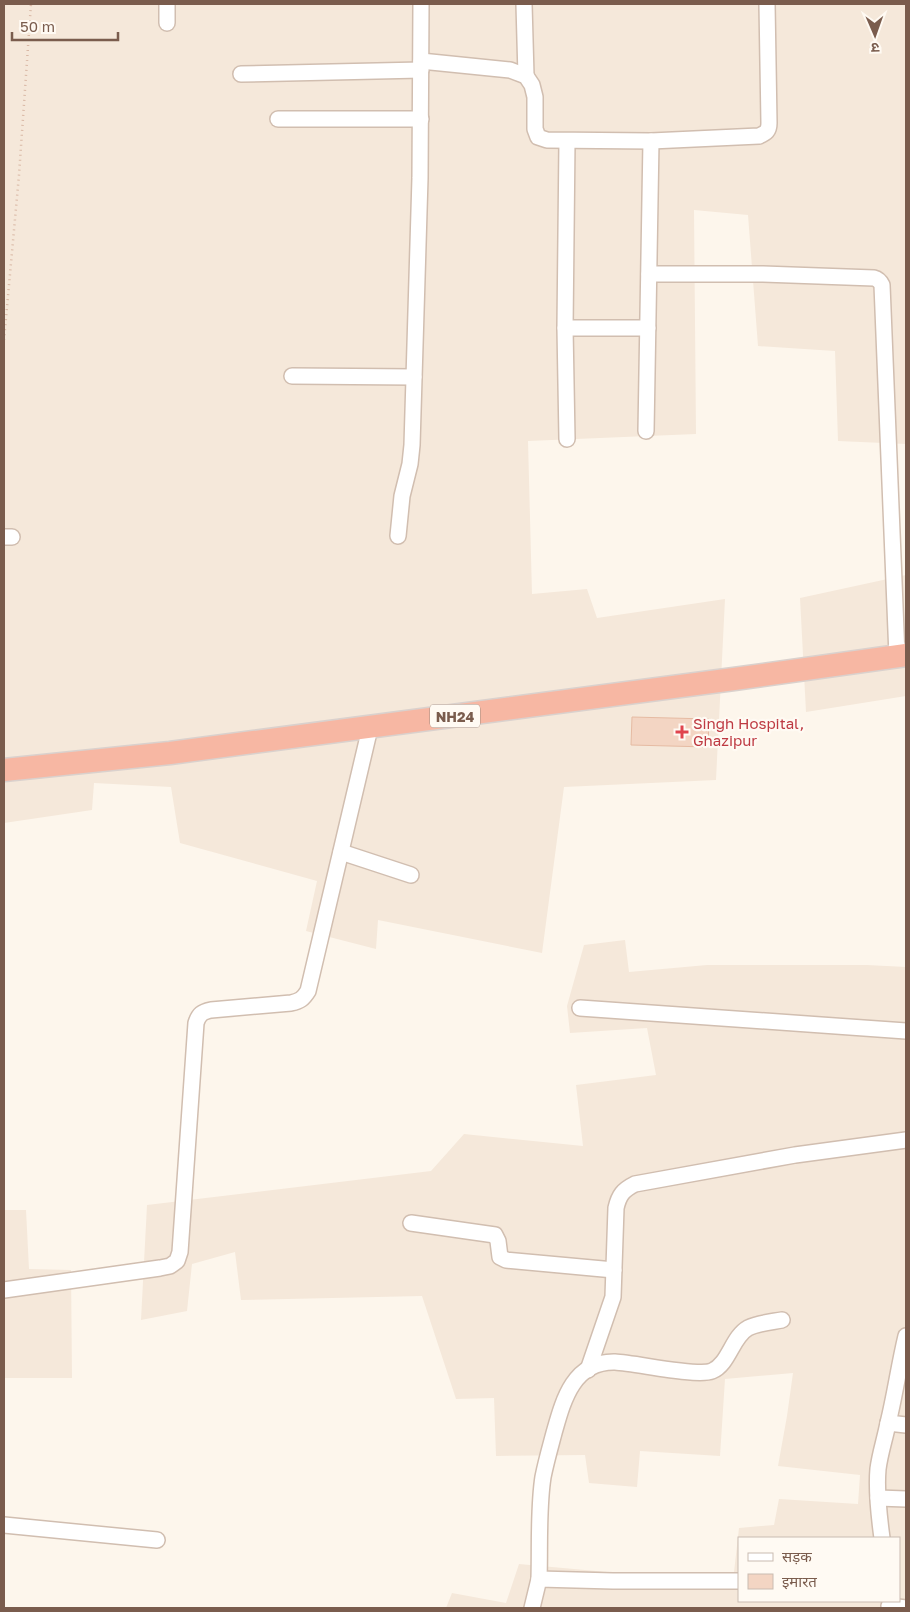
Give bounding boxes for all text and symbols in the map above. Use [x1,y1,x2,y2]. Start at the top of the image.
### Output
scale bar [12,10,119,42]
north arrow [850,10,900,60]
text: 50 m [20,17,55,35]
text: उ [870,40,880,57]
road number: NH24 [430,704,480,728]
place label: Singh Hospital, Ghazipur [693,714,804,749]
marker: Singh Hospital, Ghazipur [675,725,689,739]
legend [738,1537,900,1602]
text: सड़क [782,1547,812,1565]
text: इमारत [782,1572,817,1590]

